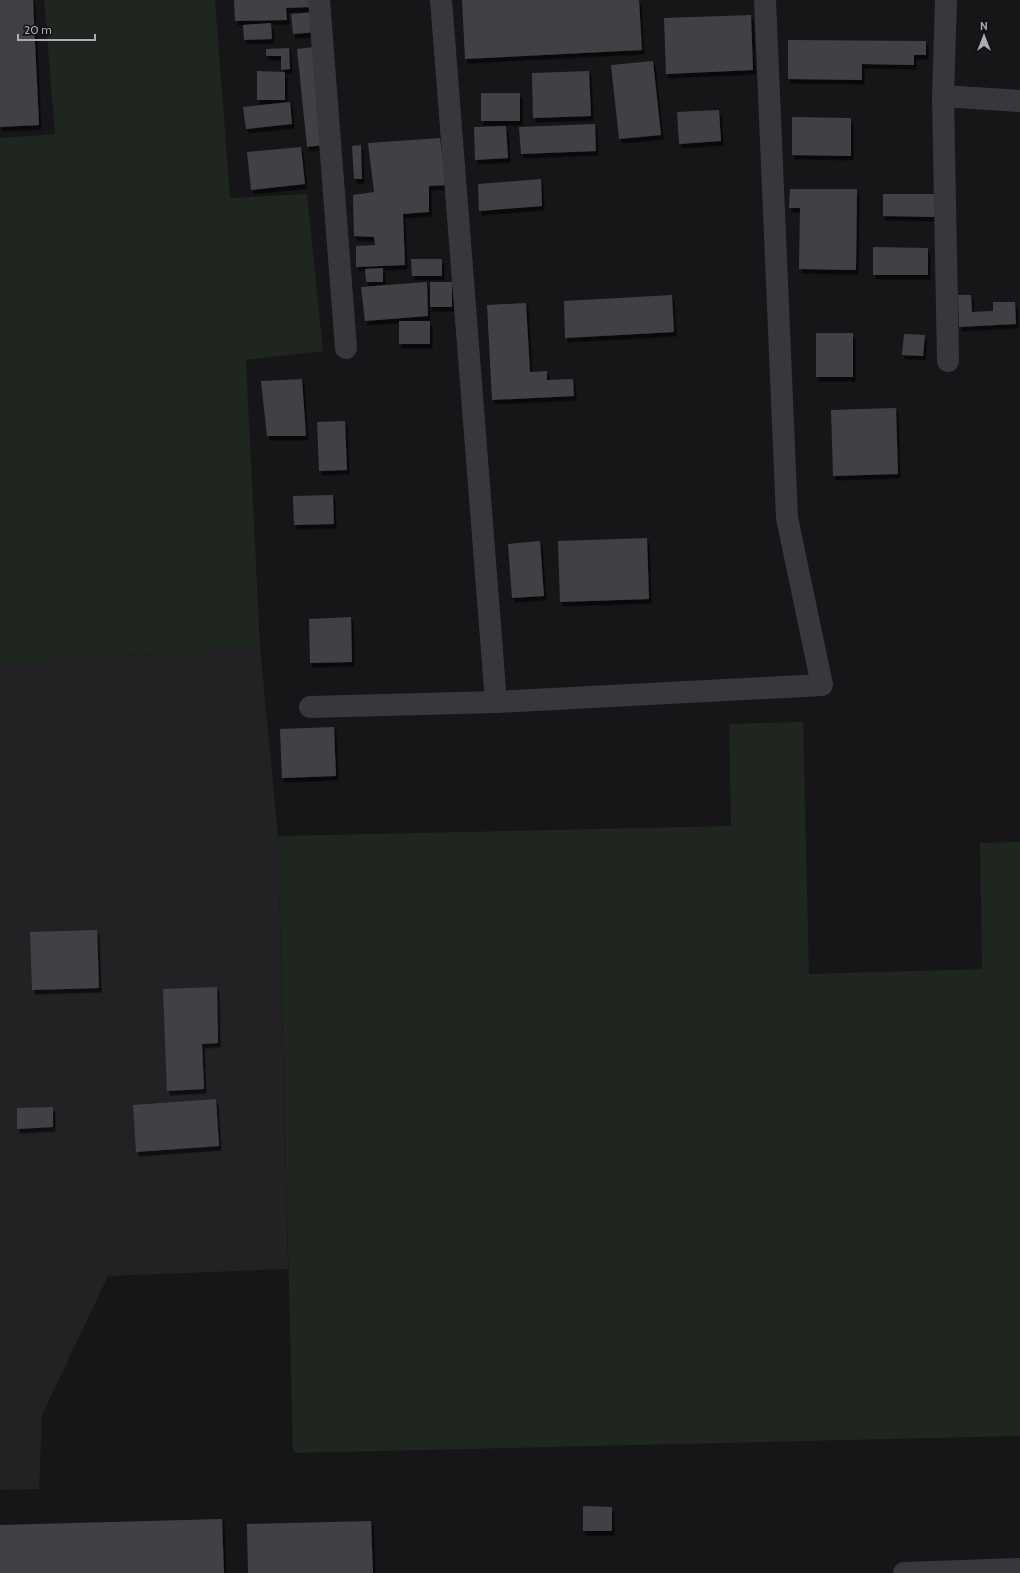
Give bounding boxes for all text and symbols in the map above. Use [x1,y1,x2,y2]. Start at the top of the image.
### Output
scale bar [18,16,95,42]
north arrow [964,16,1004,56]
text: N [980,19,988,33]
text: 20 m [24,22,52,37]

